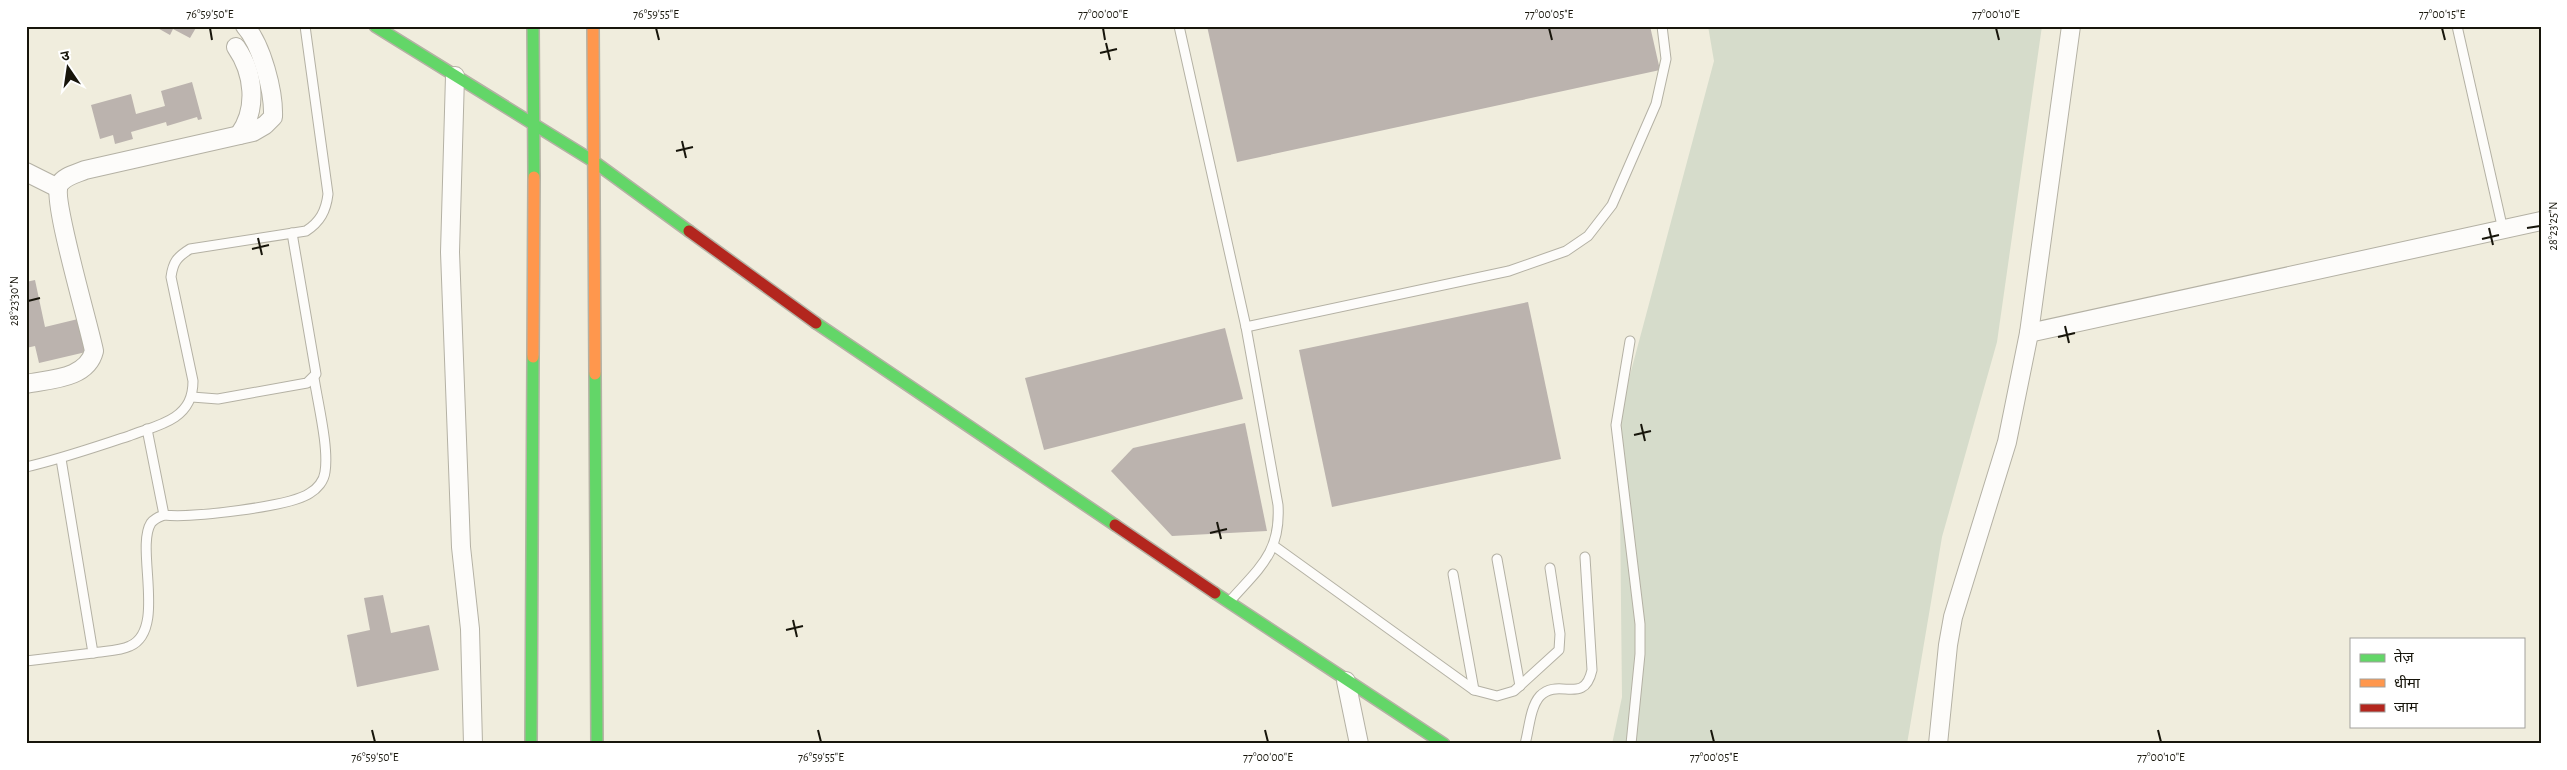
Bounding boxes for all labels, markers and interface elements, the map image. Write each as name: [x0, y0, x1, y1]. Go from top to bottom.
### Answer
text: 76°59'50"E: [186, 8, 234, 20]
text: 76°59'55"E: [633, 8, 679, 20]
text: 77°00'00"E: [1078, 8, 1128, 20]
text: 77°00'05"E: [1525, 8, 1574, 20]
text: 77°00'10"E: [1972, 8, 2020, 20]
text: 77°00'15"E: [2419, 8, 2465, 20]
north arrow: [42, 42, 92, 92]
text: उ: [60, 48, 72, 64]
text: 28°23'25"N: [2547, 201, 2559, 251]
text: 28°23'30"N: [8, 276, 20, 326]
legend: [2350, 638, 2524, 728]
text: तेज़: [2394, 648, 2415, 665]
text: धीमा: [2394, 675, 2421, 691]
text: जाम: [2394, 700, 2419, 715]
text: 76°59'50"E: [351, 751, 399, 763]
text: 76°59'55"E: [798, 751, 844, 763]
text: 77°00'00"E: [1243, 751, 1293, 763]
text: 77°00'05"E: [1690, 751, 1739, 763]
text: 77°00'10"E: [2137, 751, 2185, 763]

